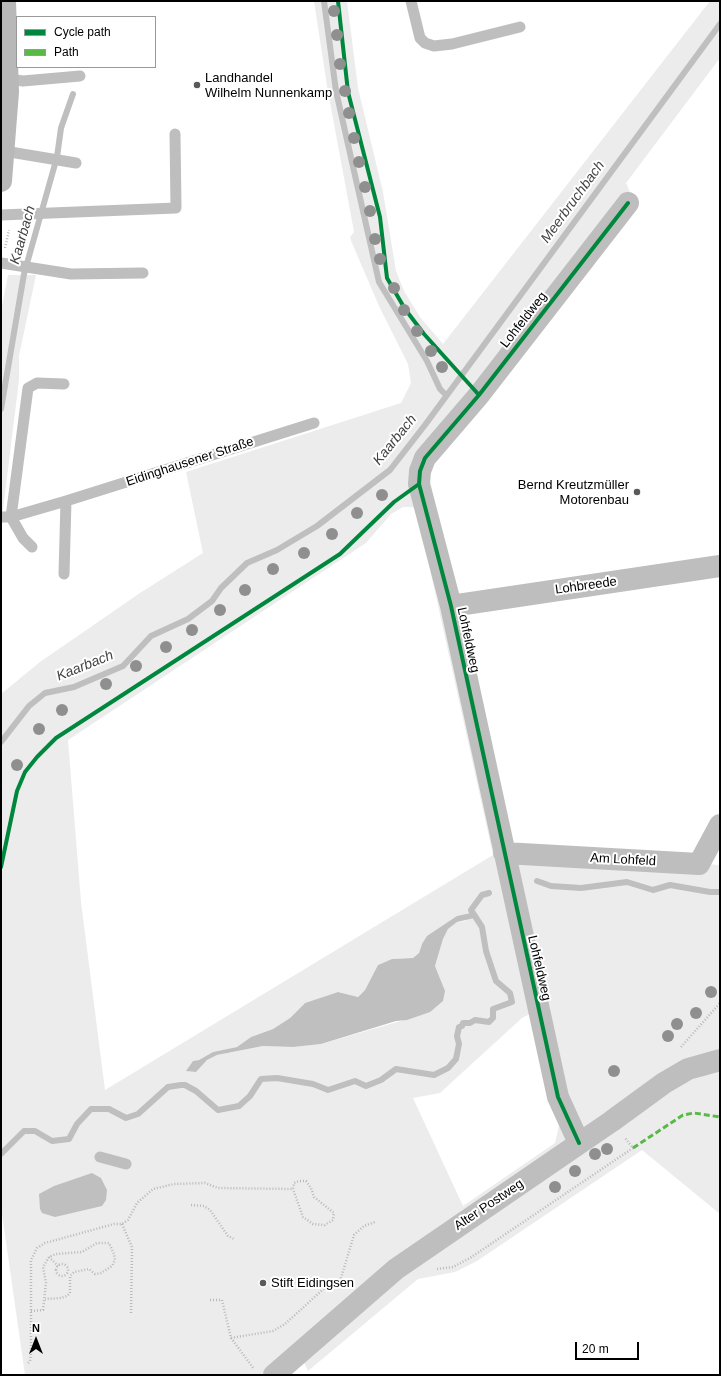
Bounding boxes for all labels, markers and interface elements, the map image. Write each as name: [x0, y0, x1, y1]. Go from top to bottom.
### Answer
legend: [16, 16, 156, 68]
text: Cycle path: [54, 25, 111, 39]
text: Path: [54, 45, 79, 59]
place label: Landhandel Wilhelm Nunnenkamp: [205, 70, 332, 101]
marker: Landhandel Wilhelm Nunnenkamp: [192, 80, 202, 90]
water label: Meerbruchbach: [538, 158, 608, 246]
water label: Kaarbach: [7, 204, 39, 266]
street label: Lohfeldweg: [497, 289, 551, 351]
water label: Kaarbach: [370, 411, 420, 469]
street label: Eidinghausener Straße: [124, 434, 256, 490]
place label: Bernd Kreutzmüller Motorenbau: [518, 477, 629, 508]
marker: Bernd Kreutzmüller Motorenbau: [632, 487, 642, 497]
street label: Lohbreede: [554, 574, 618, 598]
street label: Lohfeldweg: [453, 606, 483, 674]
water label: Kaarbach: [54, 647, 116, 685]
street label: Am Lohfeld: [590, 850, 656, 870]
street label: Lohfeldweg: [524, 934, 554, 1002]
street label: Alter Postweg: [451, 1176, 527, 1234]
place label: Stift Eidingsen: [271, 1275, 354, 1291]
marker: Stift Eidingsen: [258, 1278, 268, 1288]
north arrow: [16, 1320, 56, 1360]
text: N: [32, 1322, 40, 1334]
scale bar: [577, 1334, 641, 1360]
text: 20 m: [582, 1342, 609, 1356]

